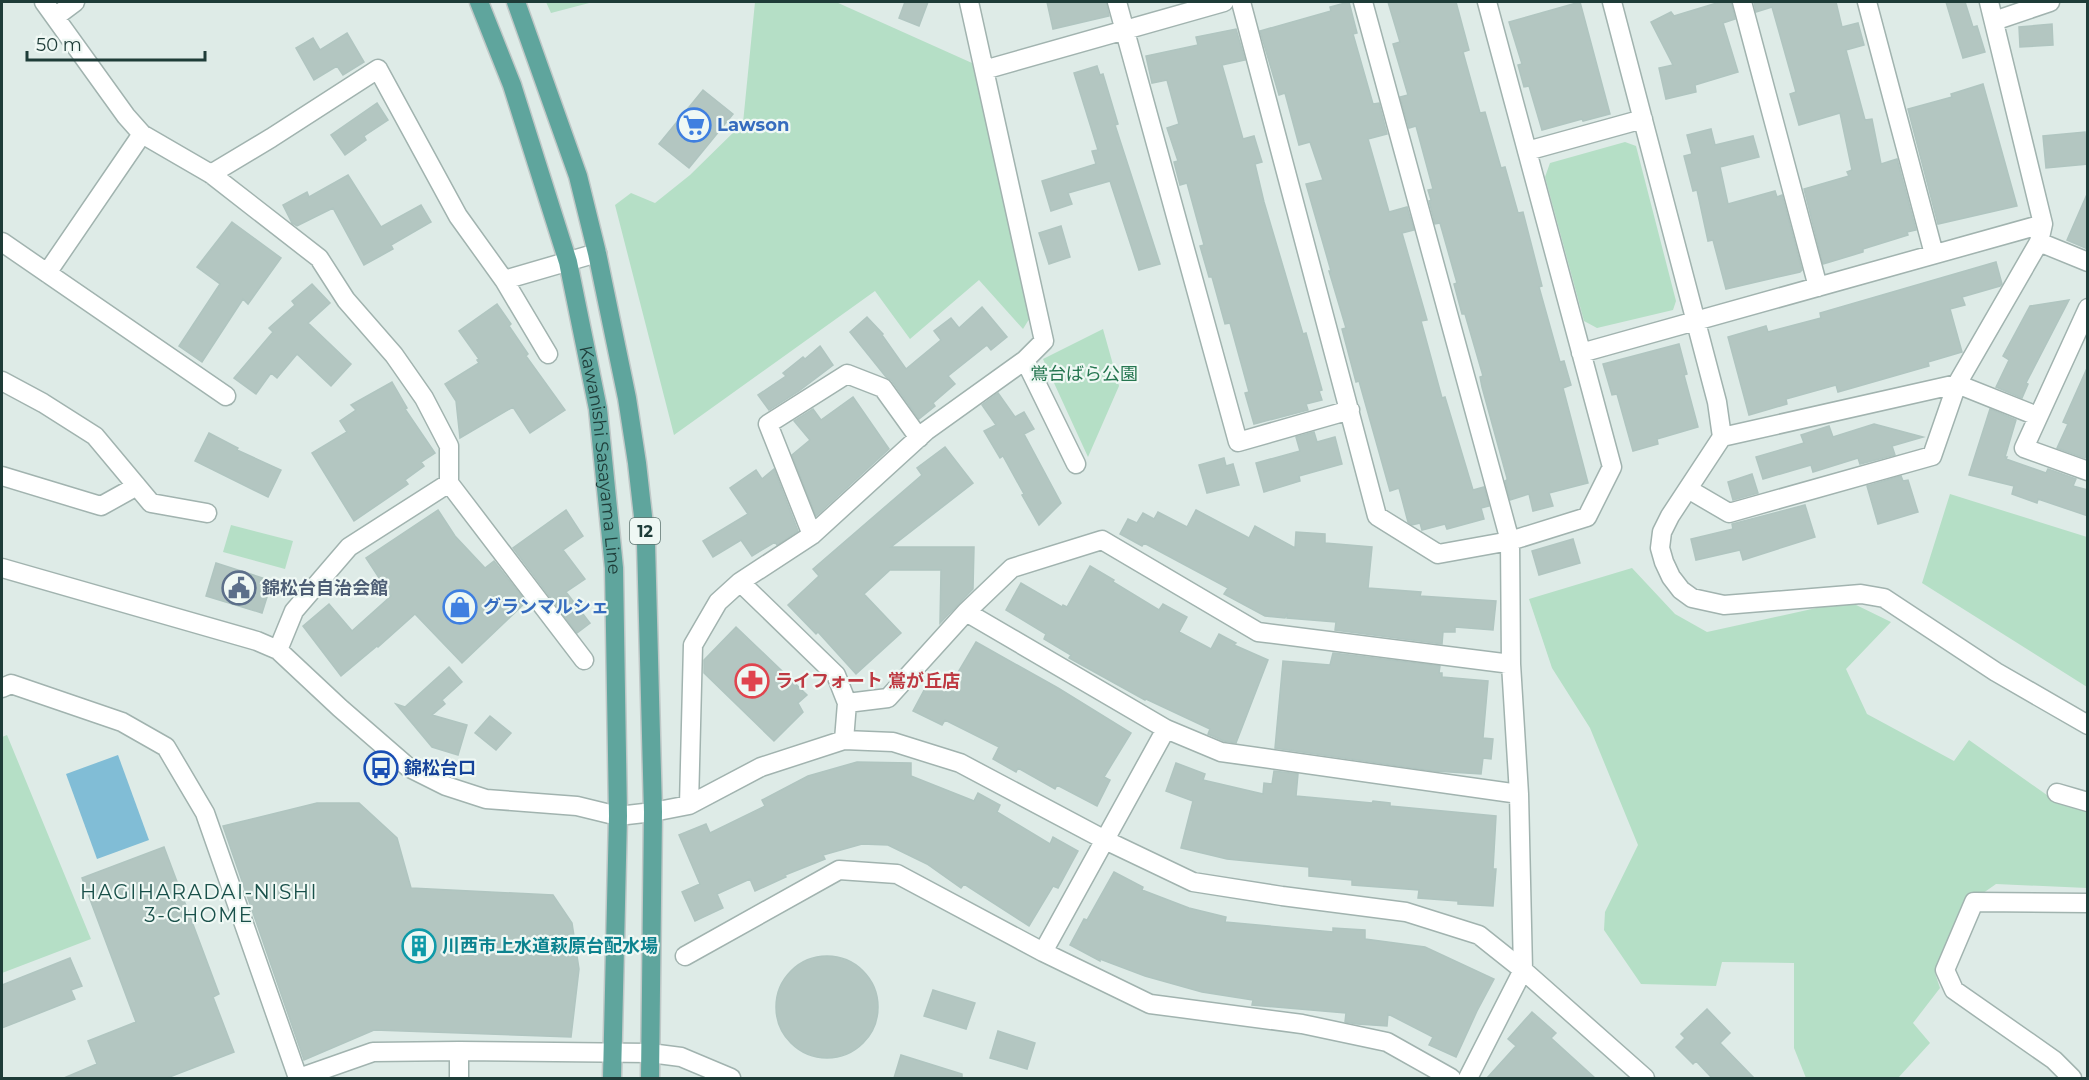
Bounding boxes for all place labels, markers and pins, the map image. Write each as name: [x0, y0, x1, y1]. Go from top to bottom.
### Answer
supermarket icon: Lawson: [676, 107, 712, 143]
place label: Lawson: [717, 114, 789, 136]
public building icon: 錦松台自治会館: [221, 570, 257, 606]
place label: 錦松台自治会館: [262, 577, 388, 599]
shop icon: グランマルシェ: [442, 589, 478, 625]
place label: グランマルシェ: [483, 596, 609, 618]
pharmacy icon: ライフォート 鴬が丘店: [734, 663, 770, 699]
place label: ライフォート 鴬が丘店: [775, 670, 960, 692]
bus stop icon: 錦松台口: [363, 750, 399, 786]
place label: 錦松台口: [404, 757, 476, 779]
building icon: 川西市上水道萩原台配水場: [401, 928, 437, 964]
place label: 川西市上水道萩原台配水場: [442, 935, 658, 957]

